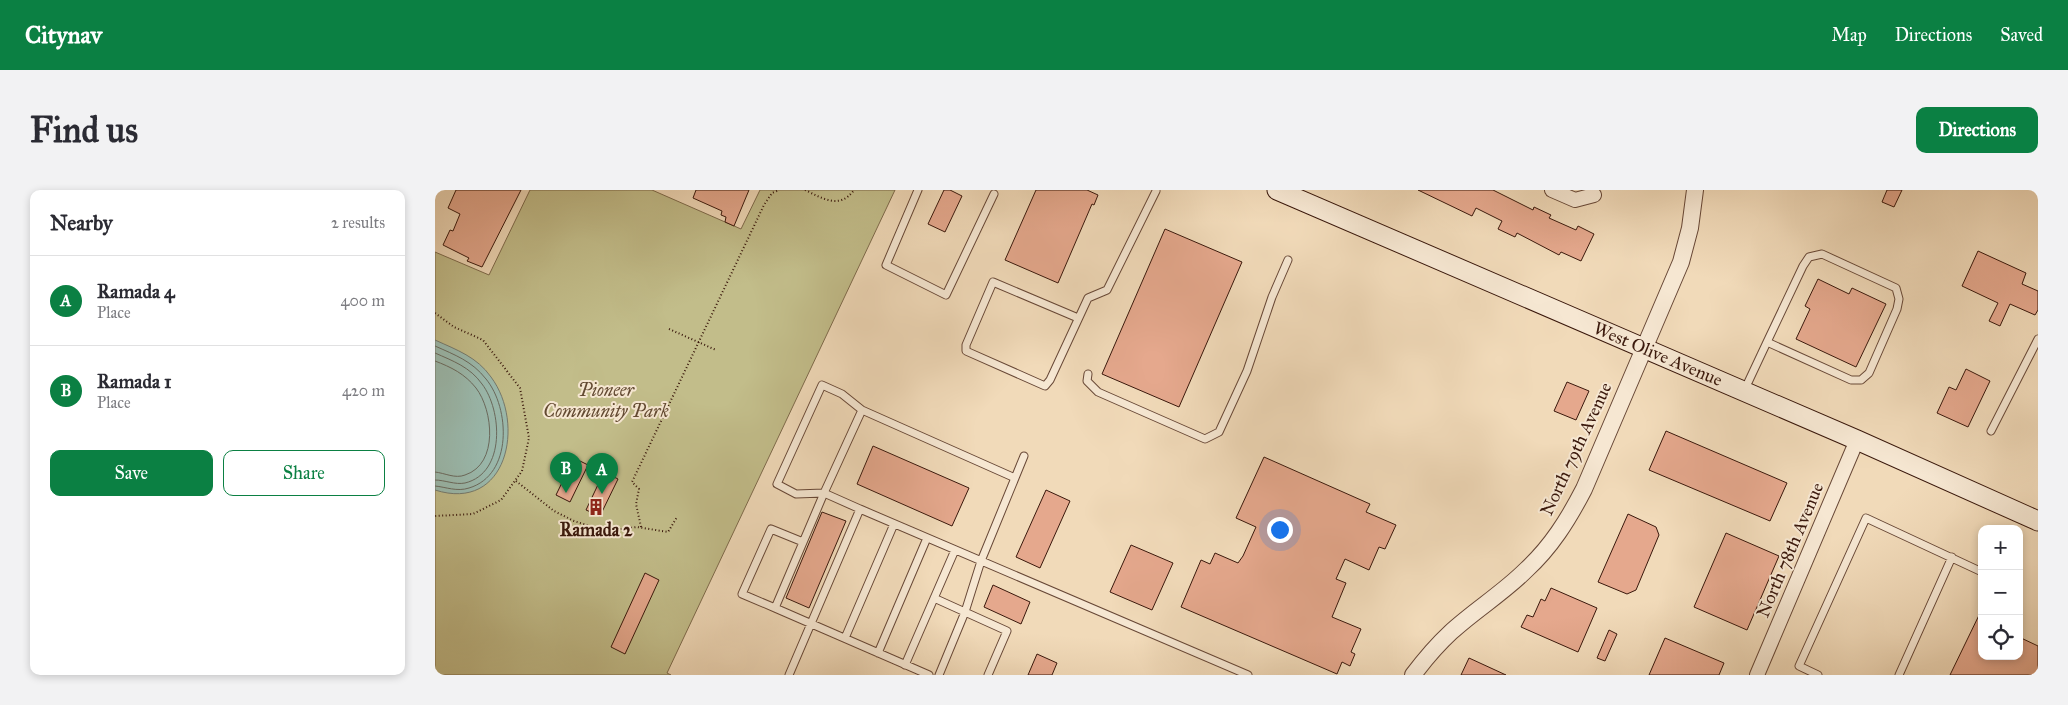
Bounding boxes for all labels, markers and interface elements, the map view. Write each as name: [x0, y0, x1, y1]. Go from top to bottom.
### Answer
text: Citynav: [25, 20, 102, 50]
text: Map: [1831, 24, 1867, 46]
text: Directions: [1895, 24, 1972, 46]
text: Saved: [2000, 24, 2043, 46]
button: Directions: [1916, 107, 2038, 153]
text: Find us: [30, 109, 138, 152]
text: Nearby: [50, 210, 113, 236]
text: 2 results: [331, 213, 385, 232]
text: Ramada 4: [97, 280, 175, 303]
text: A: [61, 291, 71, 310]
text: 400 m: [341, 291, 385, 310]
text: Place: [97, 303, 131, 322]
street label: West Olive Avenue: [1590, 317, 1726, 391]
text: Ramada 1: [97, 370, 172, 393]
park label: Pioneer Community Park: [543, 379, 669, 422]
street label: North 79th Avenue: [1535, 379, 1617, 519]
text: B: [61, 381, 71, 400]
text: 420 m: [342, 381, 385, 400]
text: Place: [97, 393, 131, 412]
button: Save: [50, 450, 213, 496]
button: Share: [223, 450, 385, 496]
pin: B: [550, 452, 582, 493]
pin: A: [586, 453, 618, 494]
street label: North 78th Avenue: [1752, 479, 1828, 621]
building icon: Ramada 2: [586, 497, 606, 517]
your location: [1267, 517, 1293, 543]
place label: Ramada 2: [560, 519, 633, 541]
map controls: [1978, 525, 2023, 660]
button: +: [1978, 525, 2023, 570]
button: −: [1978, 570, 2023, 615]
button: locate: [1978, 615, 2023, 660]

